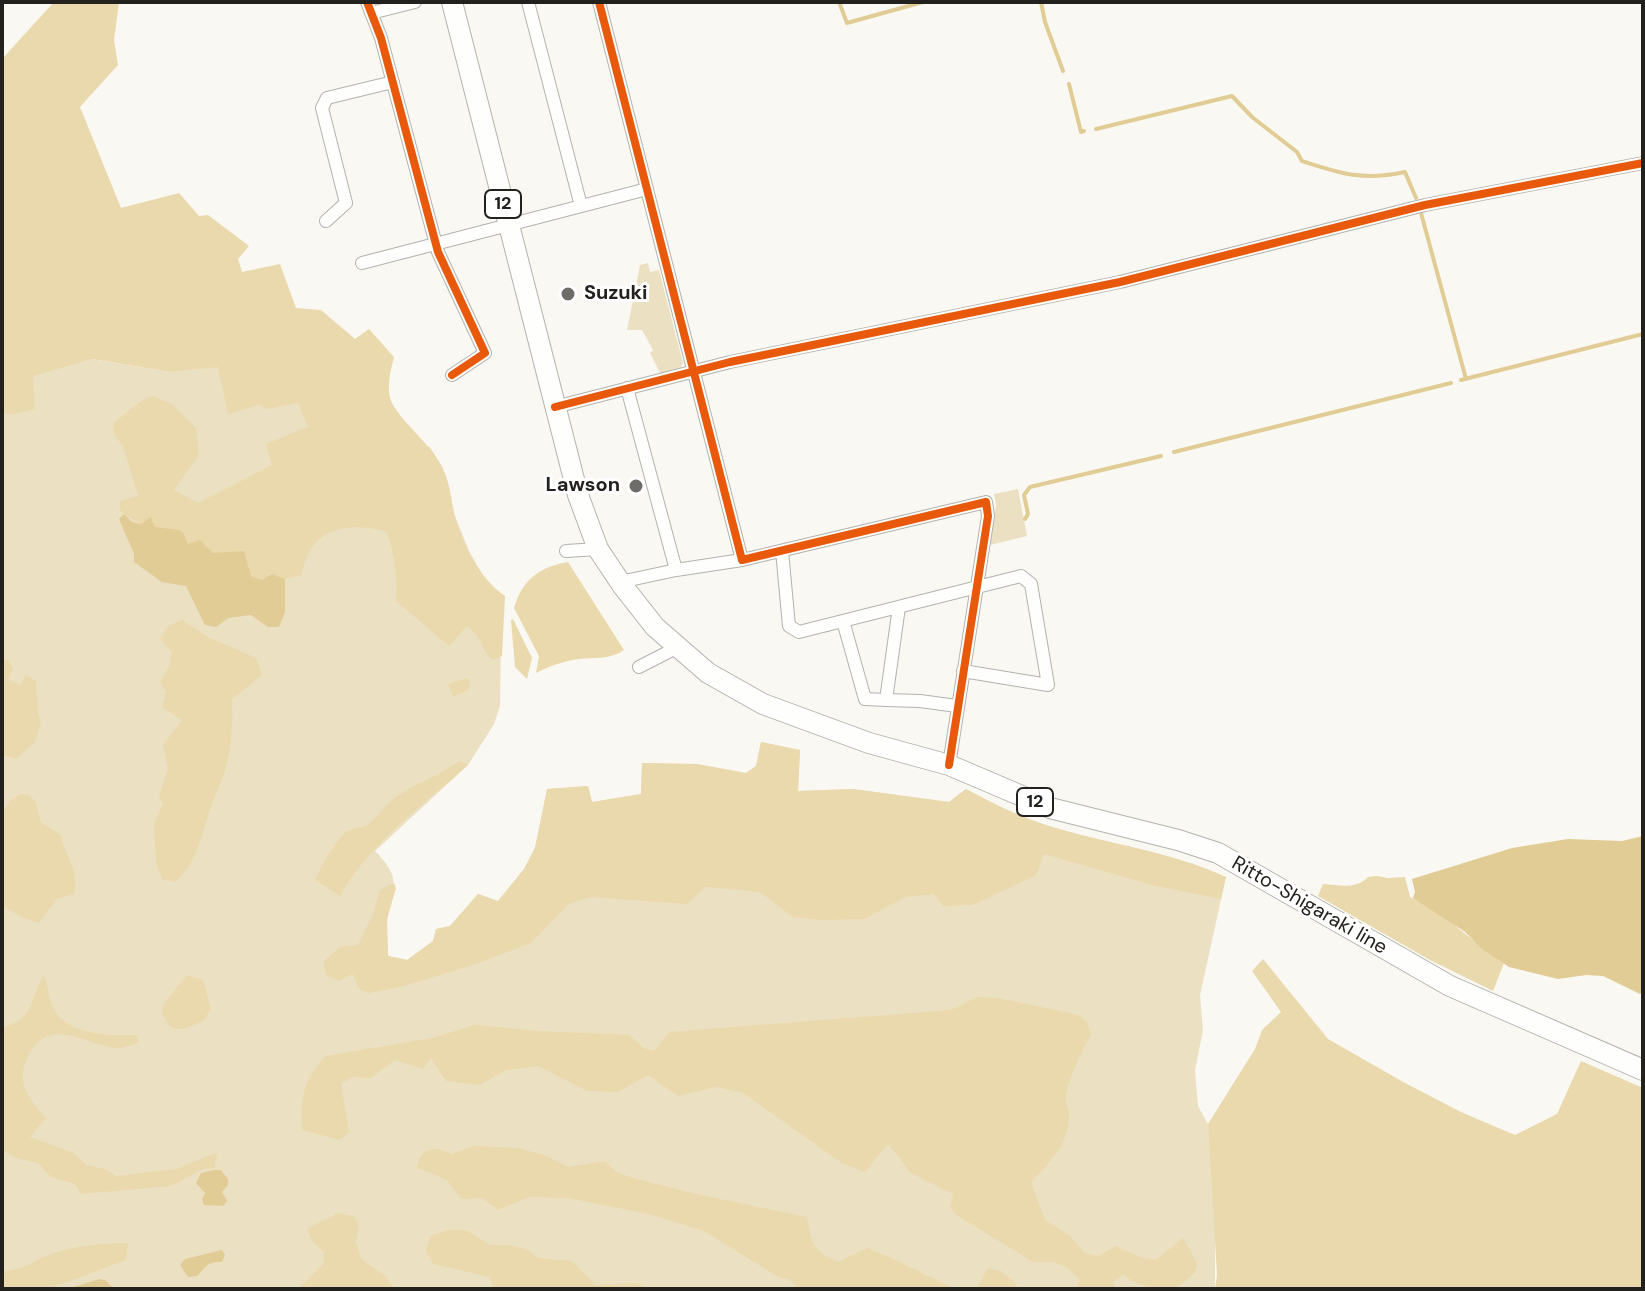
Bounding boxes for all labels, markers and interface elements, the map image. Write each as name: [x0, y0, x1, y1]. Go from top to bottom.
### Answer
road number: 12: [485, 190, 521, 218]
place label: Suzuki: [584, 282, 648, 306]
marker: Suzuki: [559, 285, 577, 303]
place label: Lawson: [546, 474, 620, 498]
marker: Lawson: [627, 477, 645, 495]
road number: 12: [1017, 788, 1053, 816]
street label: Ritto-Shigaraki line: [1227, 852, 1391, 960]

